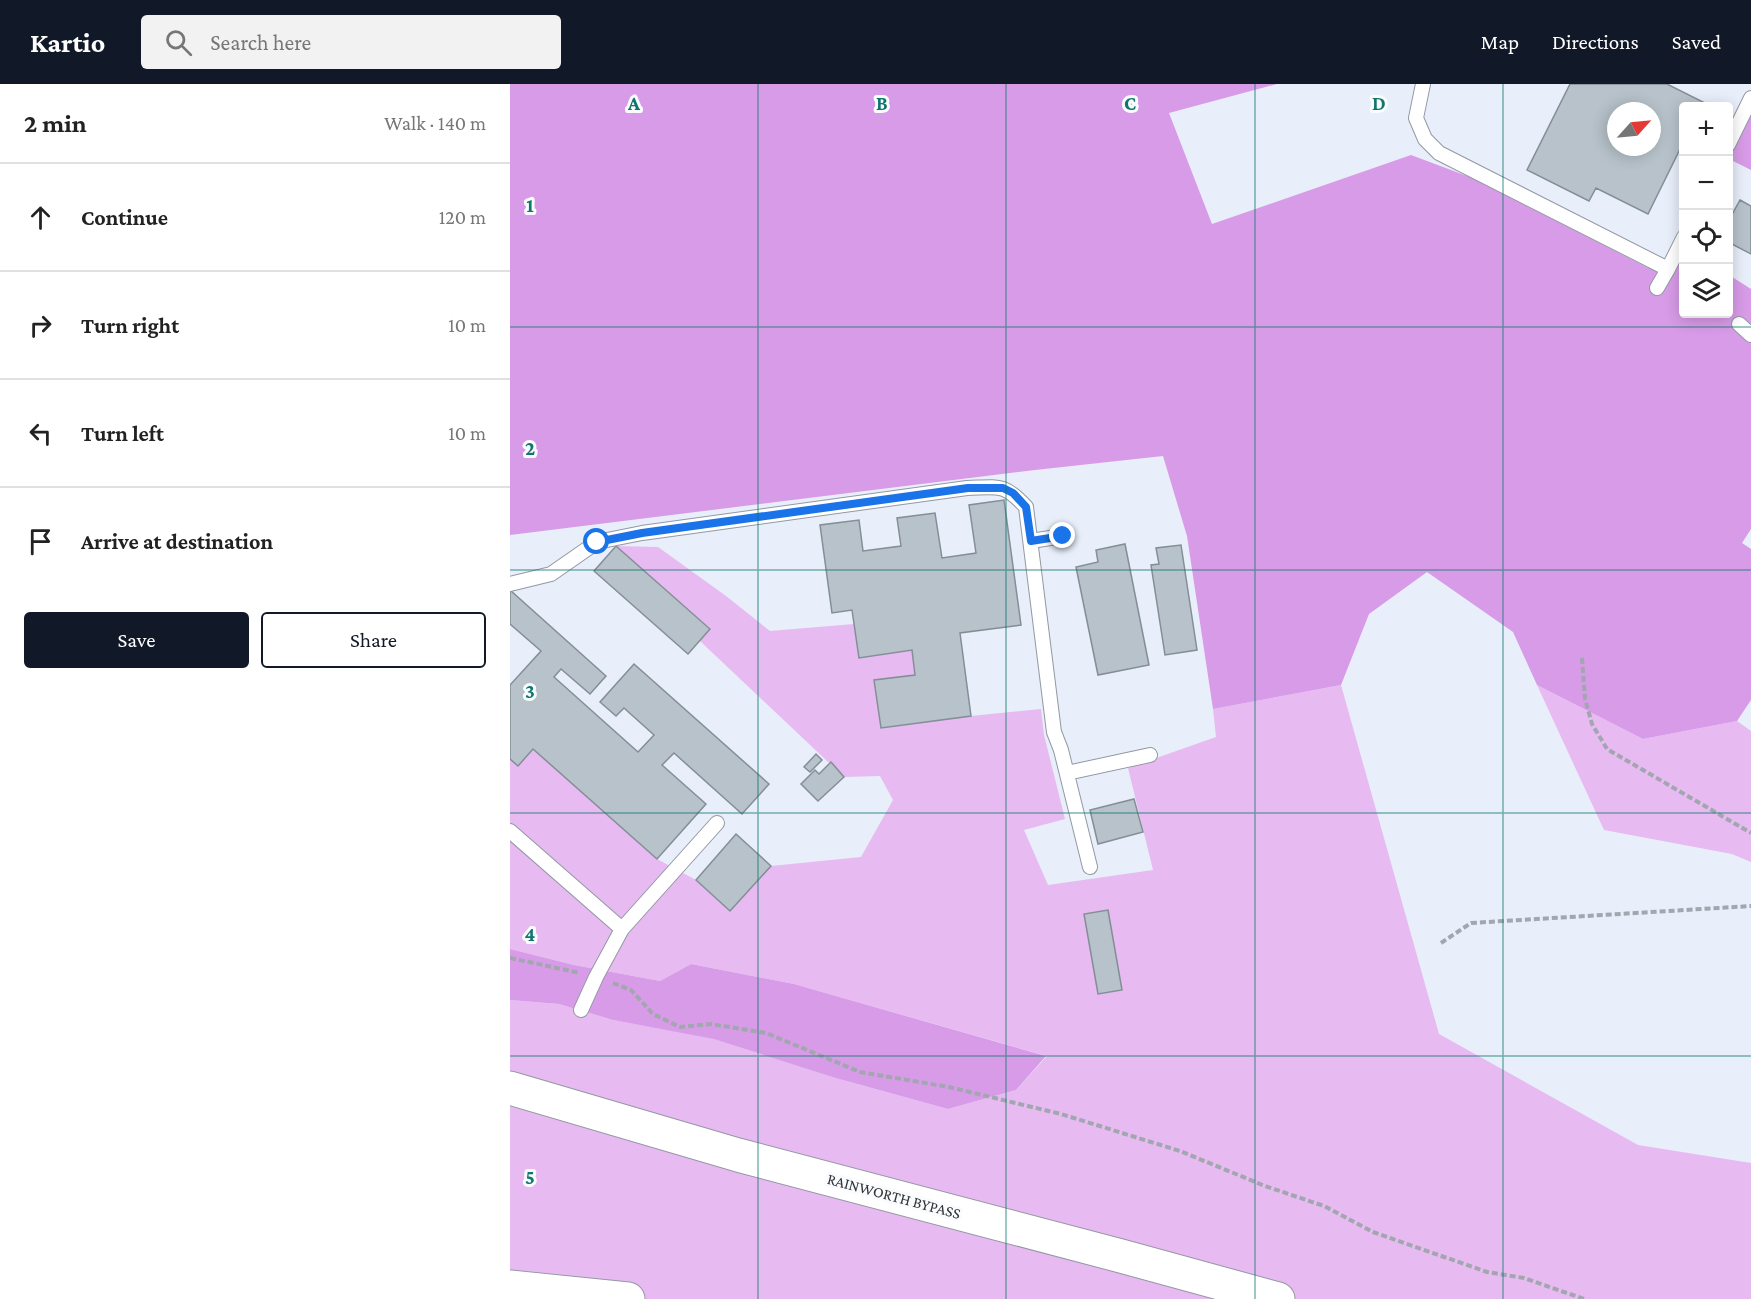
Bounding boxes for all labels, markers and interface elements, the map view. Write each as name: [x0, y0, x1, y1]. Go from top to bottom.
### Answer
search box: [141, 15, 561, 69]
icon: search: [162, 26, 195, 59]
text: Kartio: [30, 27, 105, 58]
text: Search here: [210, 30, 311, 55]
text: Map: [1481, 30, 1519, 54]
text: Directions: [1552, 30, 1639, 54]
text: Saved: [1672, 30, 1721, 54]
text: A: [627, 92, 641, 114]
text: B: [876, 92, 888, 114]
text: C: [1124, 92, 1136, 114]
text: D: [1372, 92, 1386, 114]
north arrow: [1607, 102, 1661, 156]
map controls: [1679, 102, 1733, 318]
button: +: [1679, 102, 1733, 156]
text: 2 min: [24, 109, 87, 138]
text: Walk · 140 m: [384, 112, 486, 134]
button: −: [1679, 156, 1733, 210]
text: 1: [526, 194, 534, 216]
icon: ahead: [24, 201, 57, 234]
text: Continue: [81, 205, 168, 230]
text: 120 m: [439, 206, 486, 228]
button: locate: [1679, 210, 1733, 264]
button: layers: [1679, 264, 1733, 318]
icon: right: [24, 309, 57, 342]
text: Turn right: [81, 313, 179, 338]
text: 10 m: [448, 314, 486, 336]
icon: left: [24, 417, 57, 450]
text: Turn left: [81, 421, 164, 446]
text: 10 m: [448, 422, 486, 444]
text: 2: [525, 437, 535, 459]
route end: [1049, 522, 1075, 548]
icon: arrive: [24, 525, 57, 558]
route start: [583, 528, 609, 554]
text: Arrive at destination: [81, 529, 273, 554]
button: Save: [24, 612, 249, 668]
button: Share: [261, 612, 486, 668]
text: 3: [525, 680, 535, 702]
text: 4: [525, 923, 536, 945]
text: 5: [525, 1166, 535, 1188]
street label: RAINWORTH BYPASS: [825, 1170, 963, 1222]

